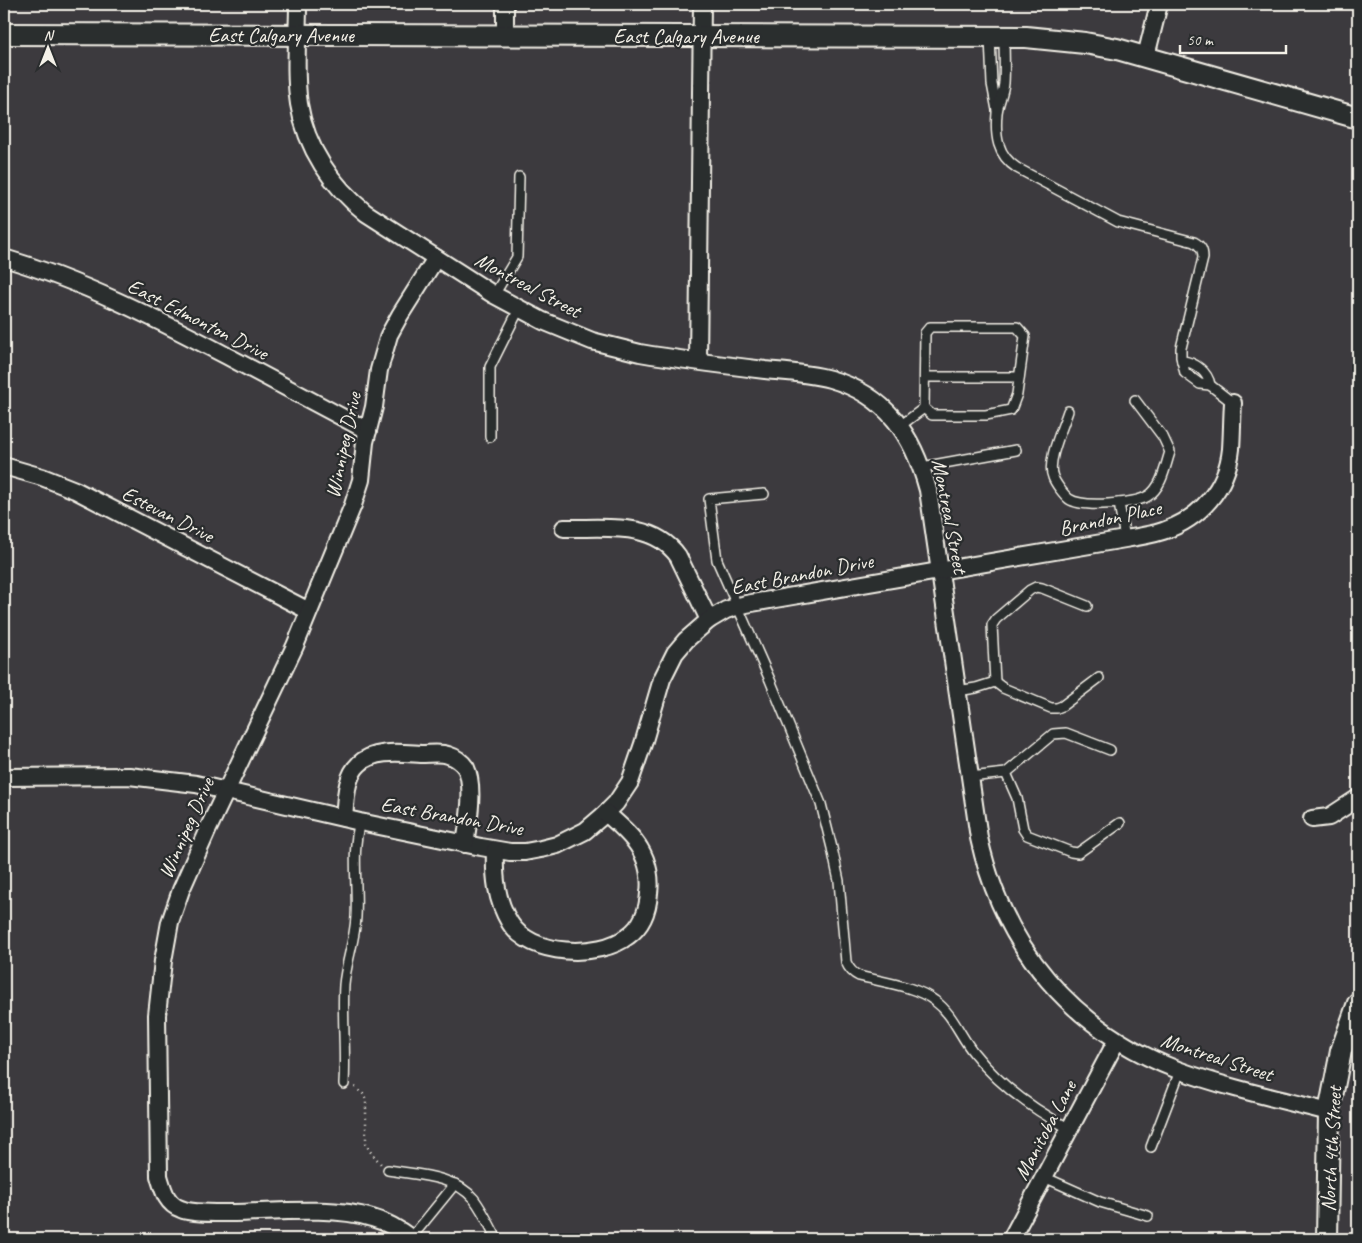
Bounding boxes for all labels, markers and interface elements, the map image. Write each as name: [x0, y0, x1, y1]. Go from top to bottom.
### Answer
north arrow: [22, 22, 72, 72]
street label: East Calgary Avenue: [208, 22, 355, 48]
scale bar: [1180, 22, 1286, 54]
street label: East Calgary Avenue: [613, 23, 760, 49]
text: N: [44, 27, 55, 44]
text: 50 m: [1187, 31, 1214, 50]
street label: Montreal Street: [471, 246, 587, 325]
street label: East Edmonton Drive: [123, 272, 275, 367]
street label: Winnipeg Drive: [319, 389, 367, 500]
street label: Montreal Street: [926, 457, 974, 577]
street label: Estevan Drive: [118, 480, 220, 549]
street label: Brandon Place: [1057, 494, 1166, 542]
street label: East Brandon Drive: [729, 547, 876, 600]
street label: Winnipeg Drive: [152, 773, 220, 882]
street label: East Brandon Drive: [379, 791, 526, 841]
street label: Montreal Street: [1158, 1027, 1278, 1088]
street label: Manitoba Lane: [1008, 1075, 1083, 1184]
street label: North 4th Street: [1315, 1084, 1347, 1212]

